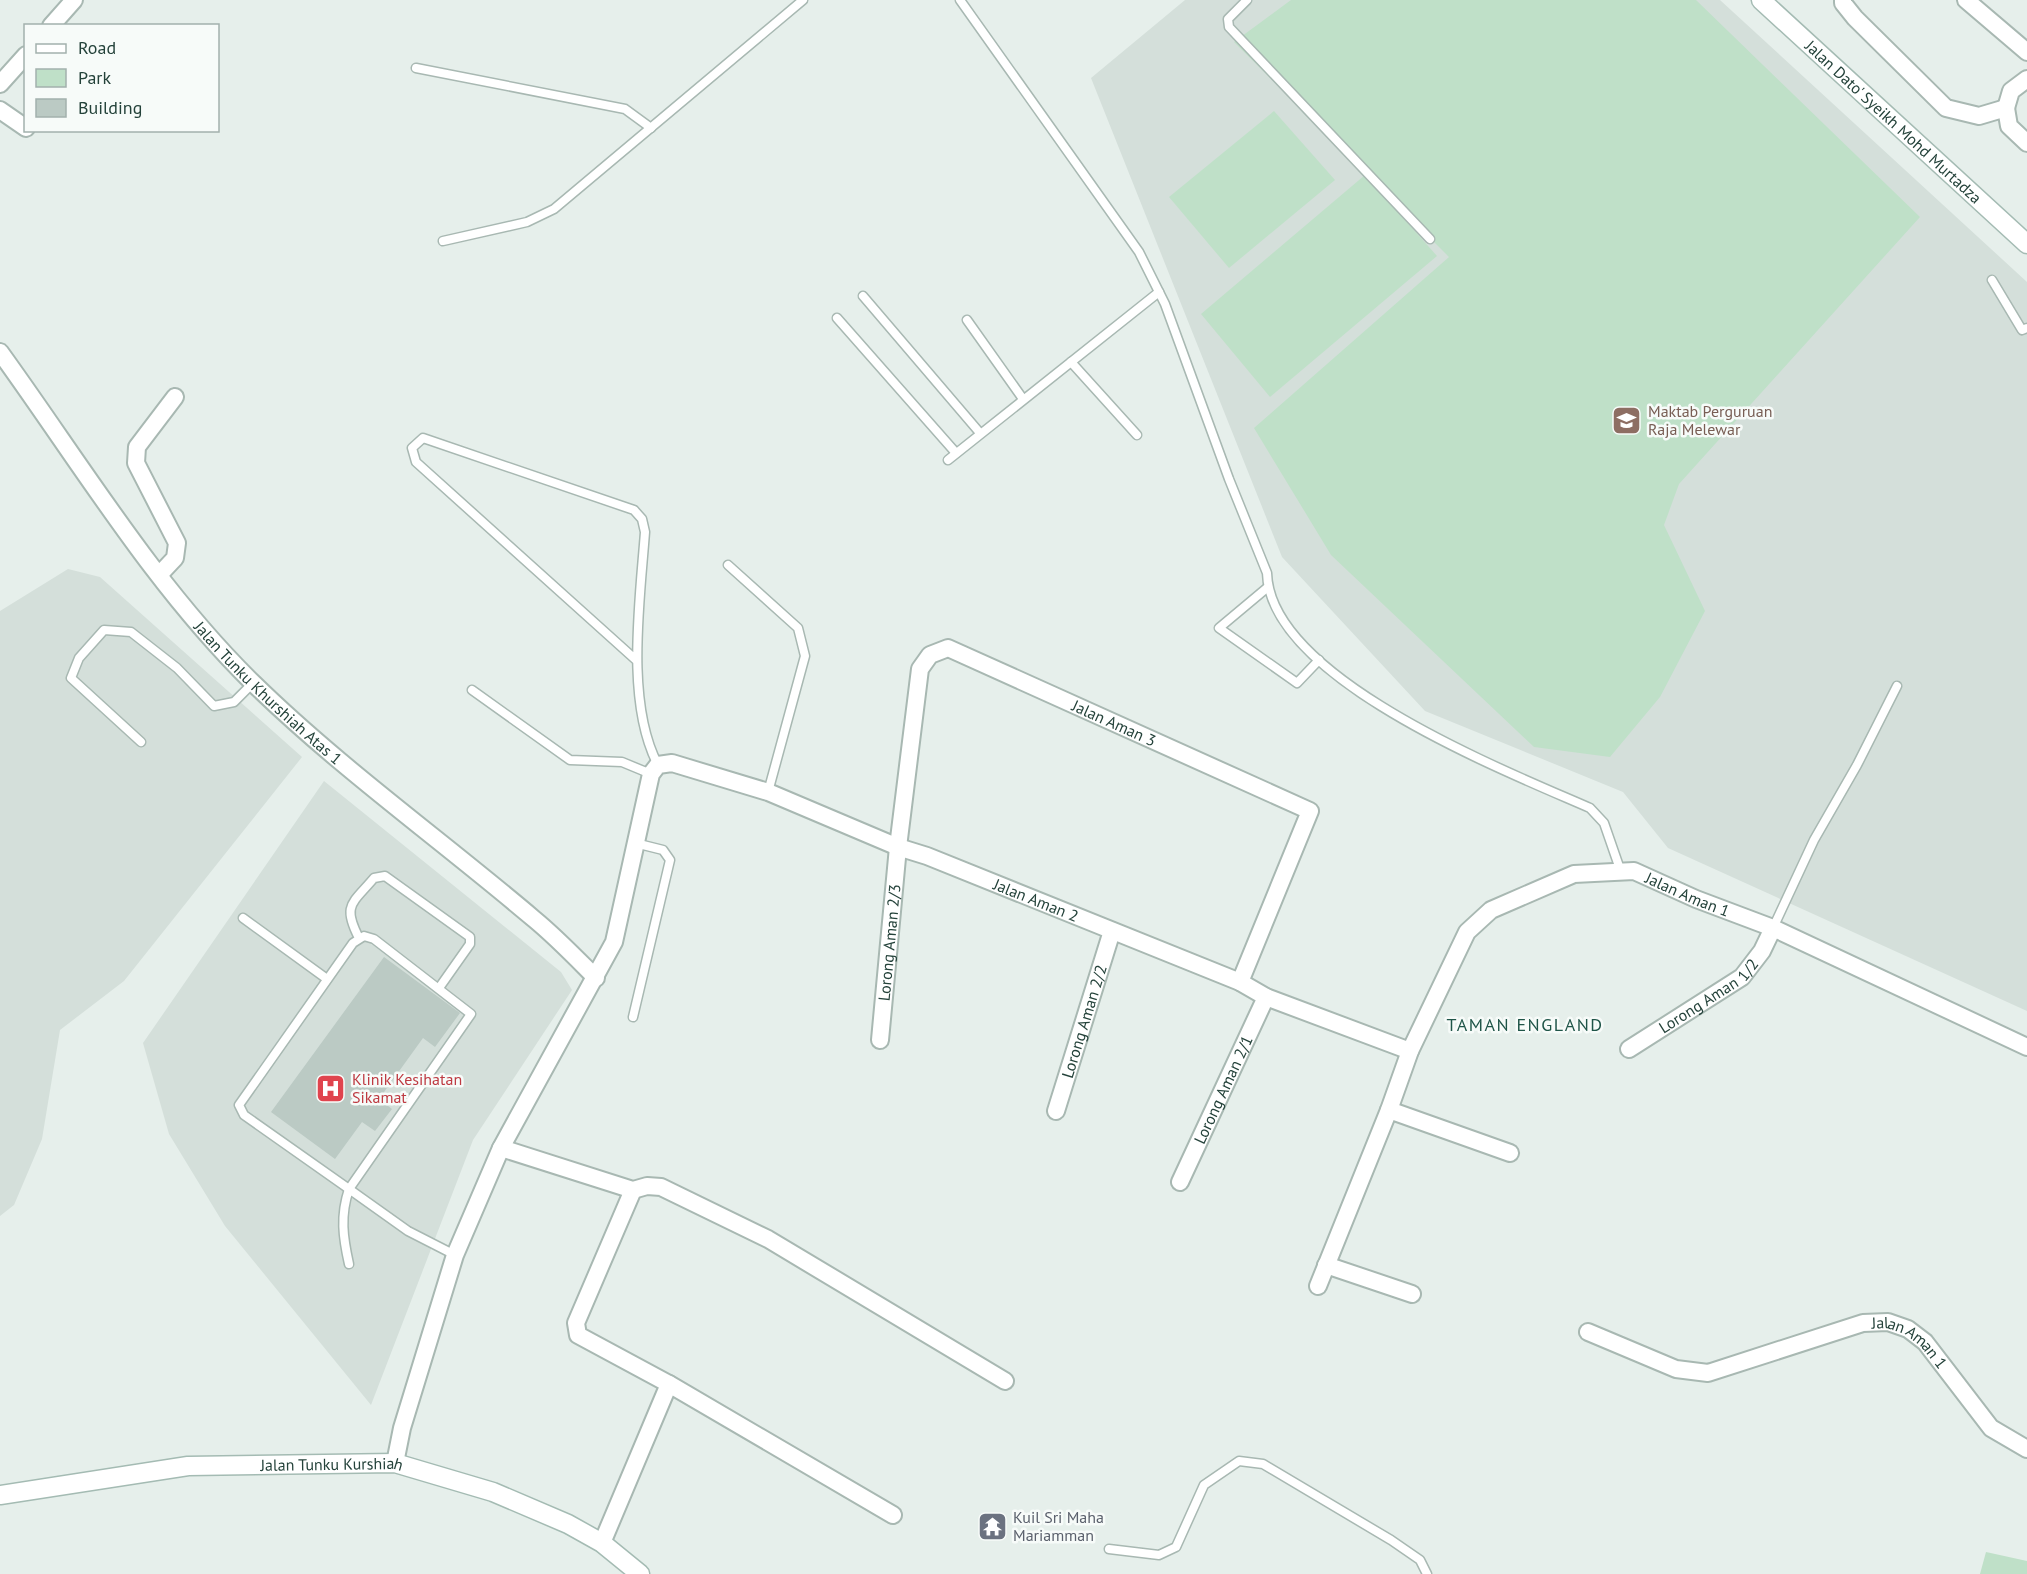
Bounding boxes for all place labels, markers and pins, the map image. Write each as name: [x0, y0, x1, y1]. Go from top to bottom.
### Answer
place label: Maktab Perguruan Raja Melewar: [1648, 401, 1772, 439]
school or university icon: Maktab Perguruan Raja Melewar: [1611, 404, 1643, 436]
place label: Klinik Kesihatan Sikamat: [352, 1069, 462, 1107]
hospital icon: Klinik Kesihatan Sikamat: [315, 1072, 347, 1104]
place label: Kuil Sri Maha Mariamman: [1013, 1507, 1104, 1545]
temple icon: Kuil Sri Maha Mariamman: [976, 1510, 1008, 1542]

